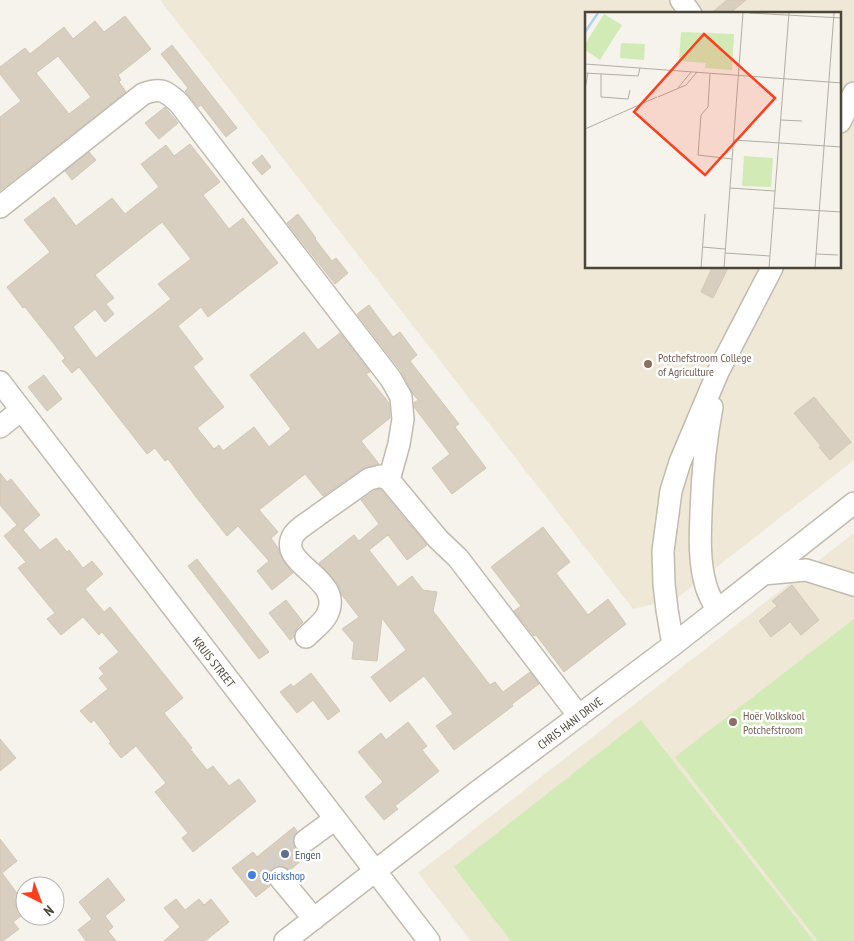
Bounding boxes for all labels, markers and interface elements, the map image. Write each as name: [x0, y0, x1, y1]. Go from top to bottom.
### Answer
inset map: [585, 12, 842, 269]
place label: Potchefstroom College of Agriculture: [658, 350, 751, 379]
marker: Potchefstroom College of Agriculture: [642, 358, 654, 370]
street label: KRUIS STREET: [190, 634, 239, 691]
street label: CHRIS HANI DRIVE: [534, 694, 606, 752]
place label: Hoër Volkskool Potchefstroom: [743, 708, 805, 737]
marker: Hoër Volkskool Potchefstroom: [727, 716, 739, 728]
place label: Engen: [295, 847, 321, 862]
marker: Engen: [279, 848, 291, 860]
place label: Quickshop: [262, 868, 305, 883]
marker: Quickshop: [246, 869, 258, 881]
north arrow: [15, 876, 65, 926]
text: N: [40, 901, 58, 920]

